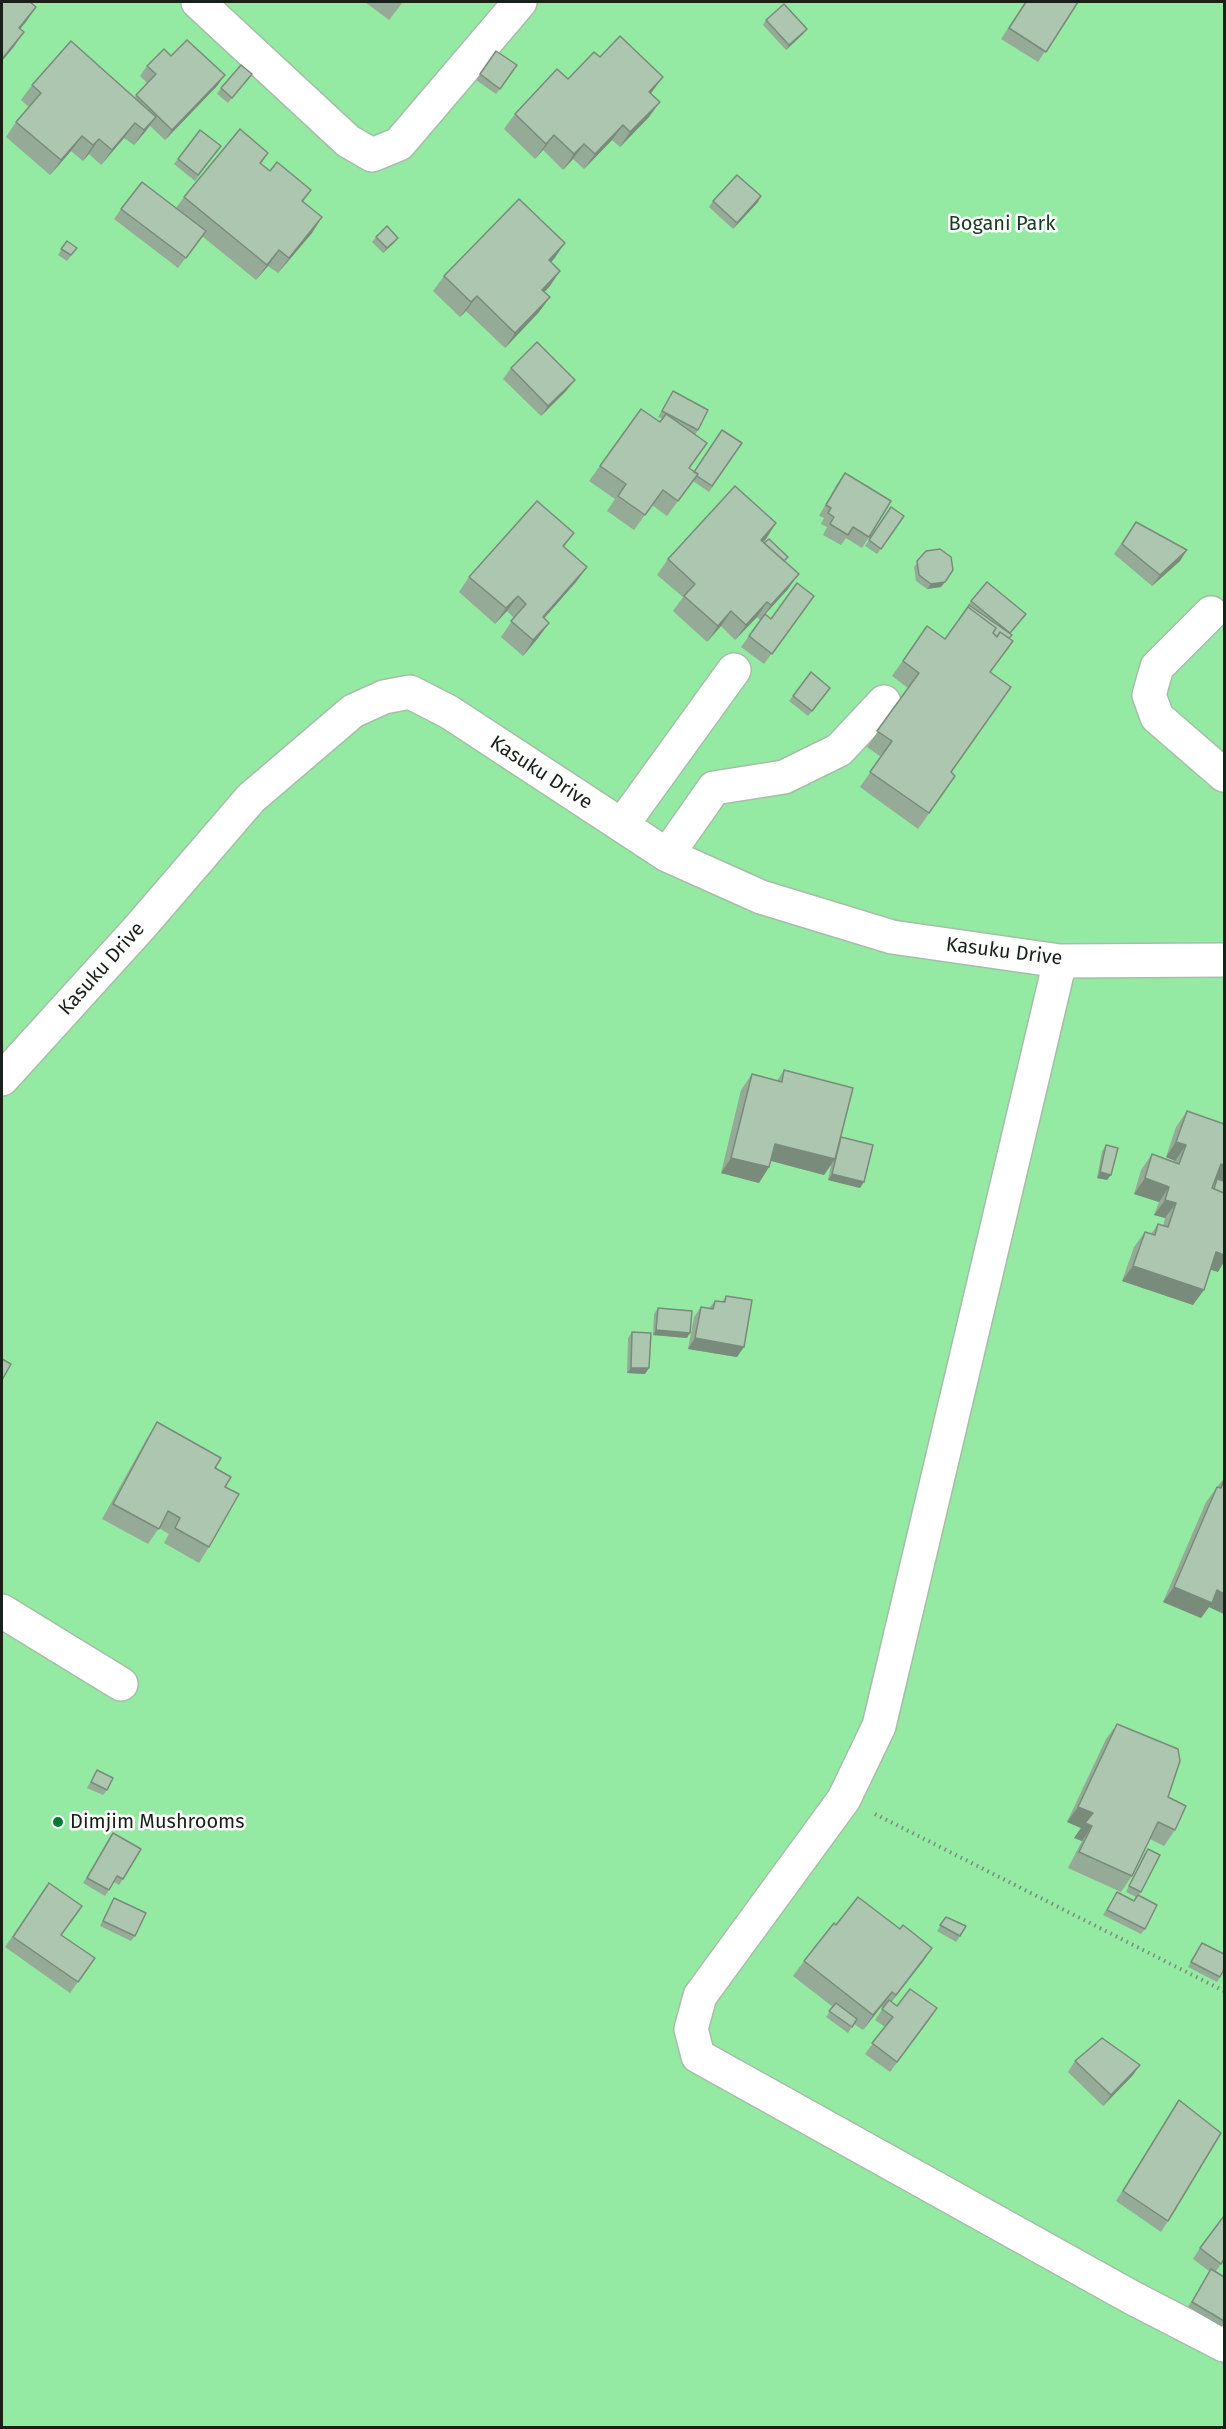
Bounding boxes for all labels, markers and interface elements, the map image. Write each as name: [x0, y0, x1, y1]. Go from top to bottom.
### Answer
park label: Bogani Park: [949, 212, 1055, 236]
street label: Kasuku Drive: [485, 731, 597, 815]
street label: Kasuku Drive: [54, 917, 150, 1021]
street label: Kasuku Drive: [944, 933, 1064, 971]
place label: Dimjim Mushrooms: [70, 1810, 245, 1834]
marker: Dimjim Mushrooms: [51, 1815, 65, 1829]

